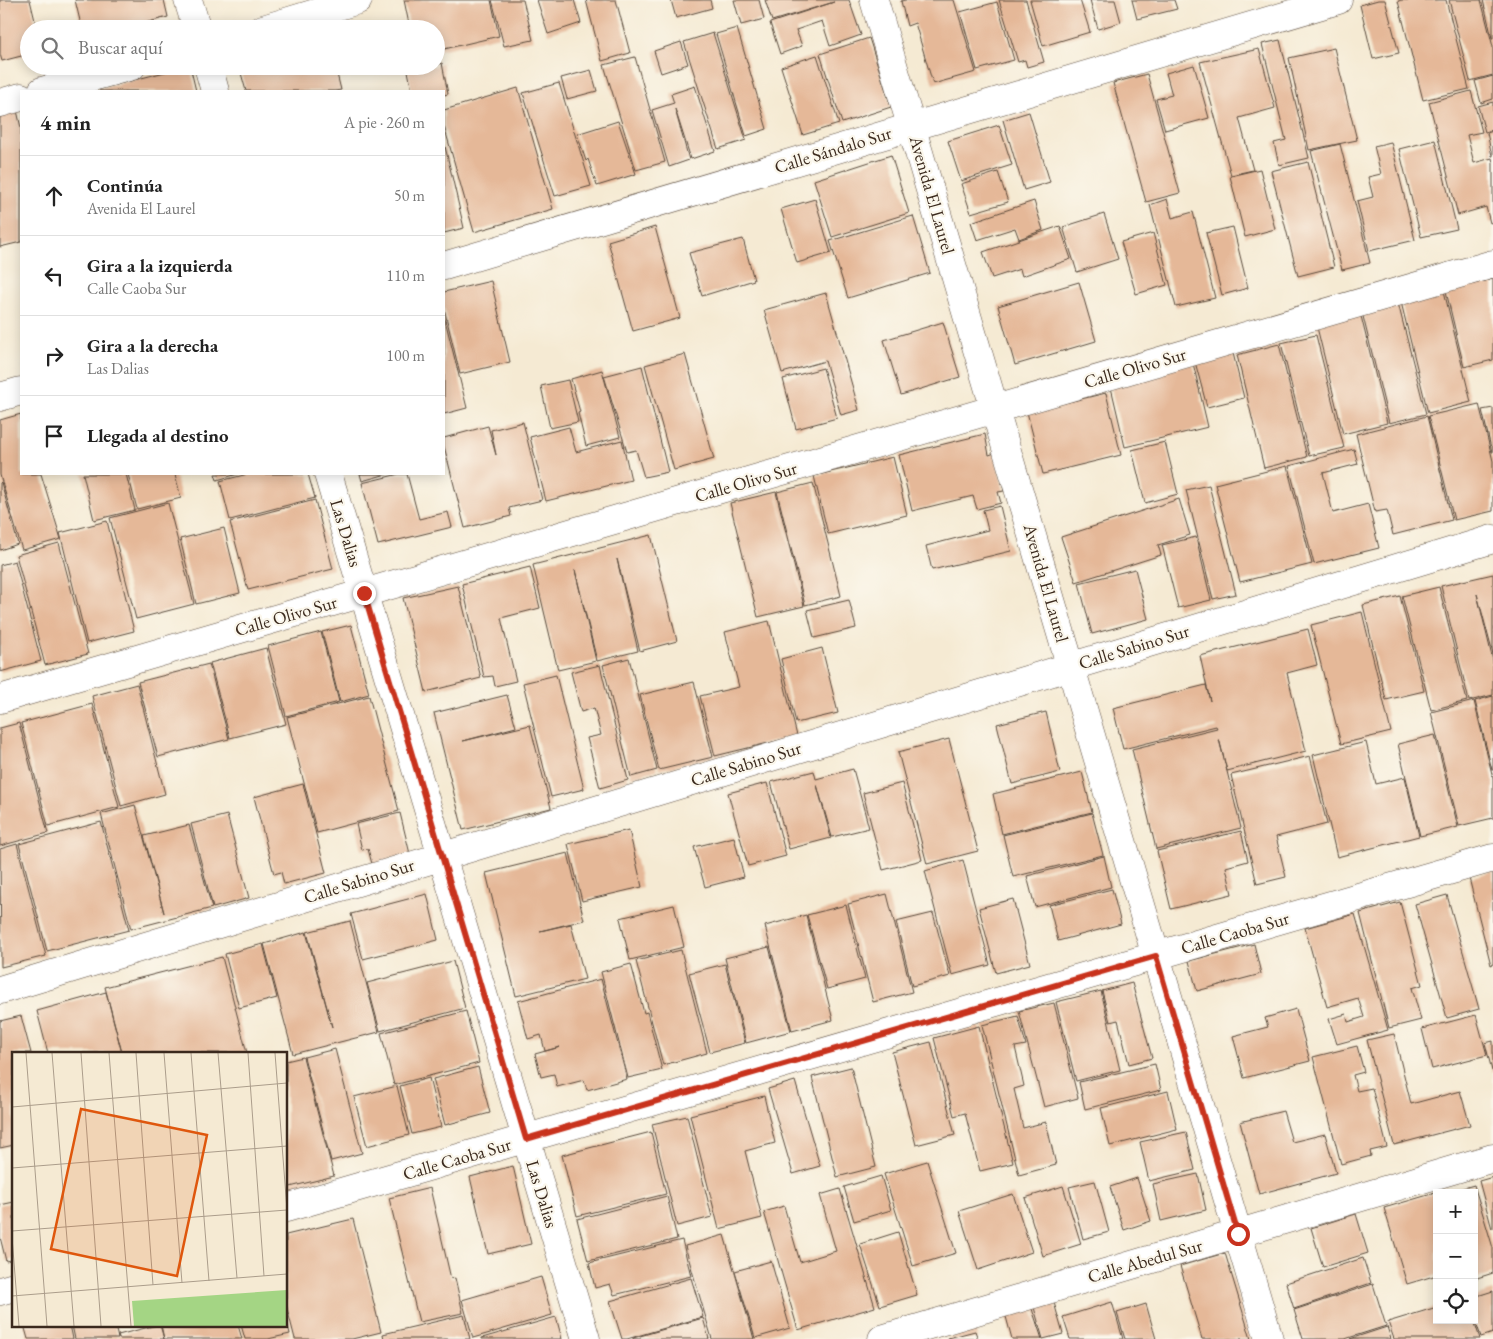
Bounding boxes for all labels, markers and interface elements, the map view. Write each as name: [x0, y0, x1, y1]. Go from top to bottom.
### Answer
search box: [20, 20, 445, 75]
icon: search: [38, 34, 66, 62]
text: Buscar aquí: [78, 35, 163, 60]
text: 4 min: [40, 109, 91, 136]
text: A pie · 260 m: [344, 112, 425, 133]
street label: Calle Sándalo Sur: [772, 121, 894, 178]
street label: Avenida El Laurel: [904, 132, 960, 257]
text: Continúa: [87, 173, 163, 198]
icon: ahead: [40, 182, 68, 210]
text: 50 m: [394, 185, 425, 206]
text: Avenida El Laurel: [87, 198, 196, 219]
text: Gira a la izquierda: [87, 253, 233, 278]
icon: left: [40, 262, 68, 290]
text: 110 m: [386, 265, 425, 286]
text: Calle Caoba Sur: [87, 278, 186, 299]
text: Gira a la derecha: [87, 333, 218, 358]
icon: right: [40, 342, 68, 370]
street label: Calle Olivo Sur: [1081, 342, 1189, 393]
text: 100 m: [386, 345, 425, 366]
text: Las Dalias: [87, 358, 149, 379]
icon: arrive: [40, 422, 68, 450]
text: Llegada al destino: [87, 423, 229, 448]
street label: Calle Olivo Sur: [692, 456, 800, 507]
street label: Las Dalias: [325, 496, 368, 570]
street label: Avenida El Laurel: [1018, 520, 1074, 645]
route end: [353, 582, 376, 605]
street label: Calle Olivo Sur: [232, 590, 340, 641]
street label: Calle Sabino Sur: [1076, 619, 1192, 674]
street label: Calle Sabino Sur: [688, 736, 804, 791]
street label: Calle Sabino Sur: [301, 853, 417, 908]
street label: Calle Caoba Sur: [1178, 906, 1292, 959]
inset map: [12, 1052, 288, 1326]
street label: Calle Caoba Sur: [400, 1132, 514, 1185]
street label: Las Dalias: [521, 1157, 564, 1231]
map controls: [1433, 1189, 1478, 1324]
button: +: [1433, 1189, 1478, 1234]
route start: [1227, 1223, 1250, 1246]
street label: Calle Abedul Sur: [1085, 1233, 1205, 1288]
button: −: [1433, 1234, 1478, 1279]
button: locate: [1433, 1279, 1478, 1324]

